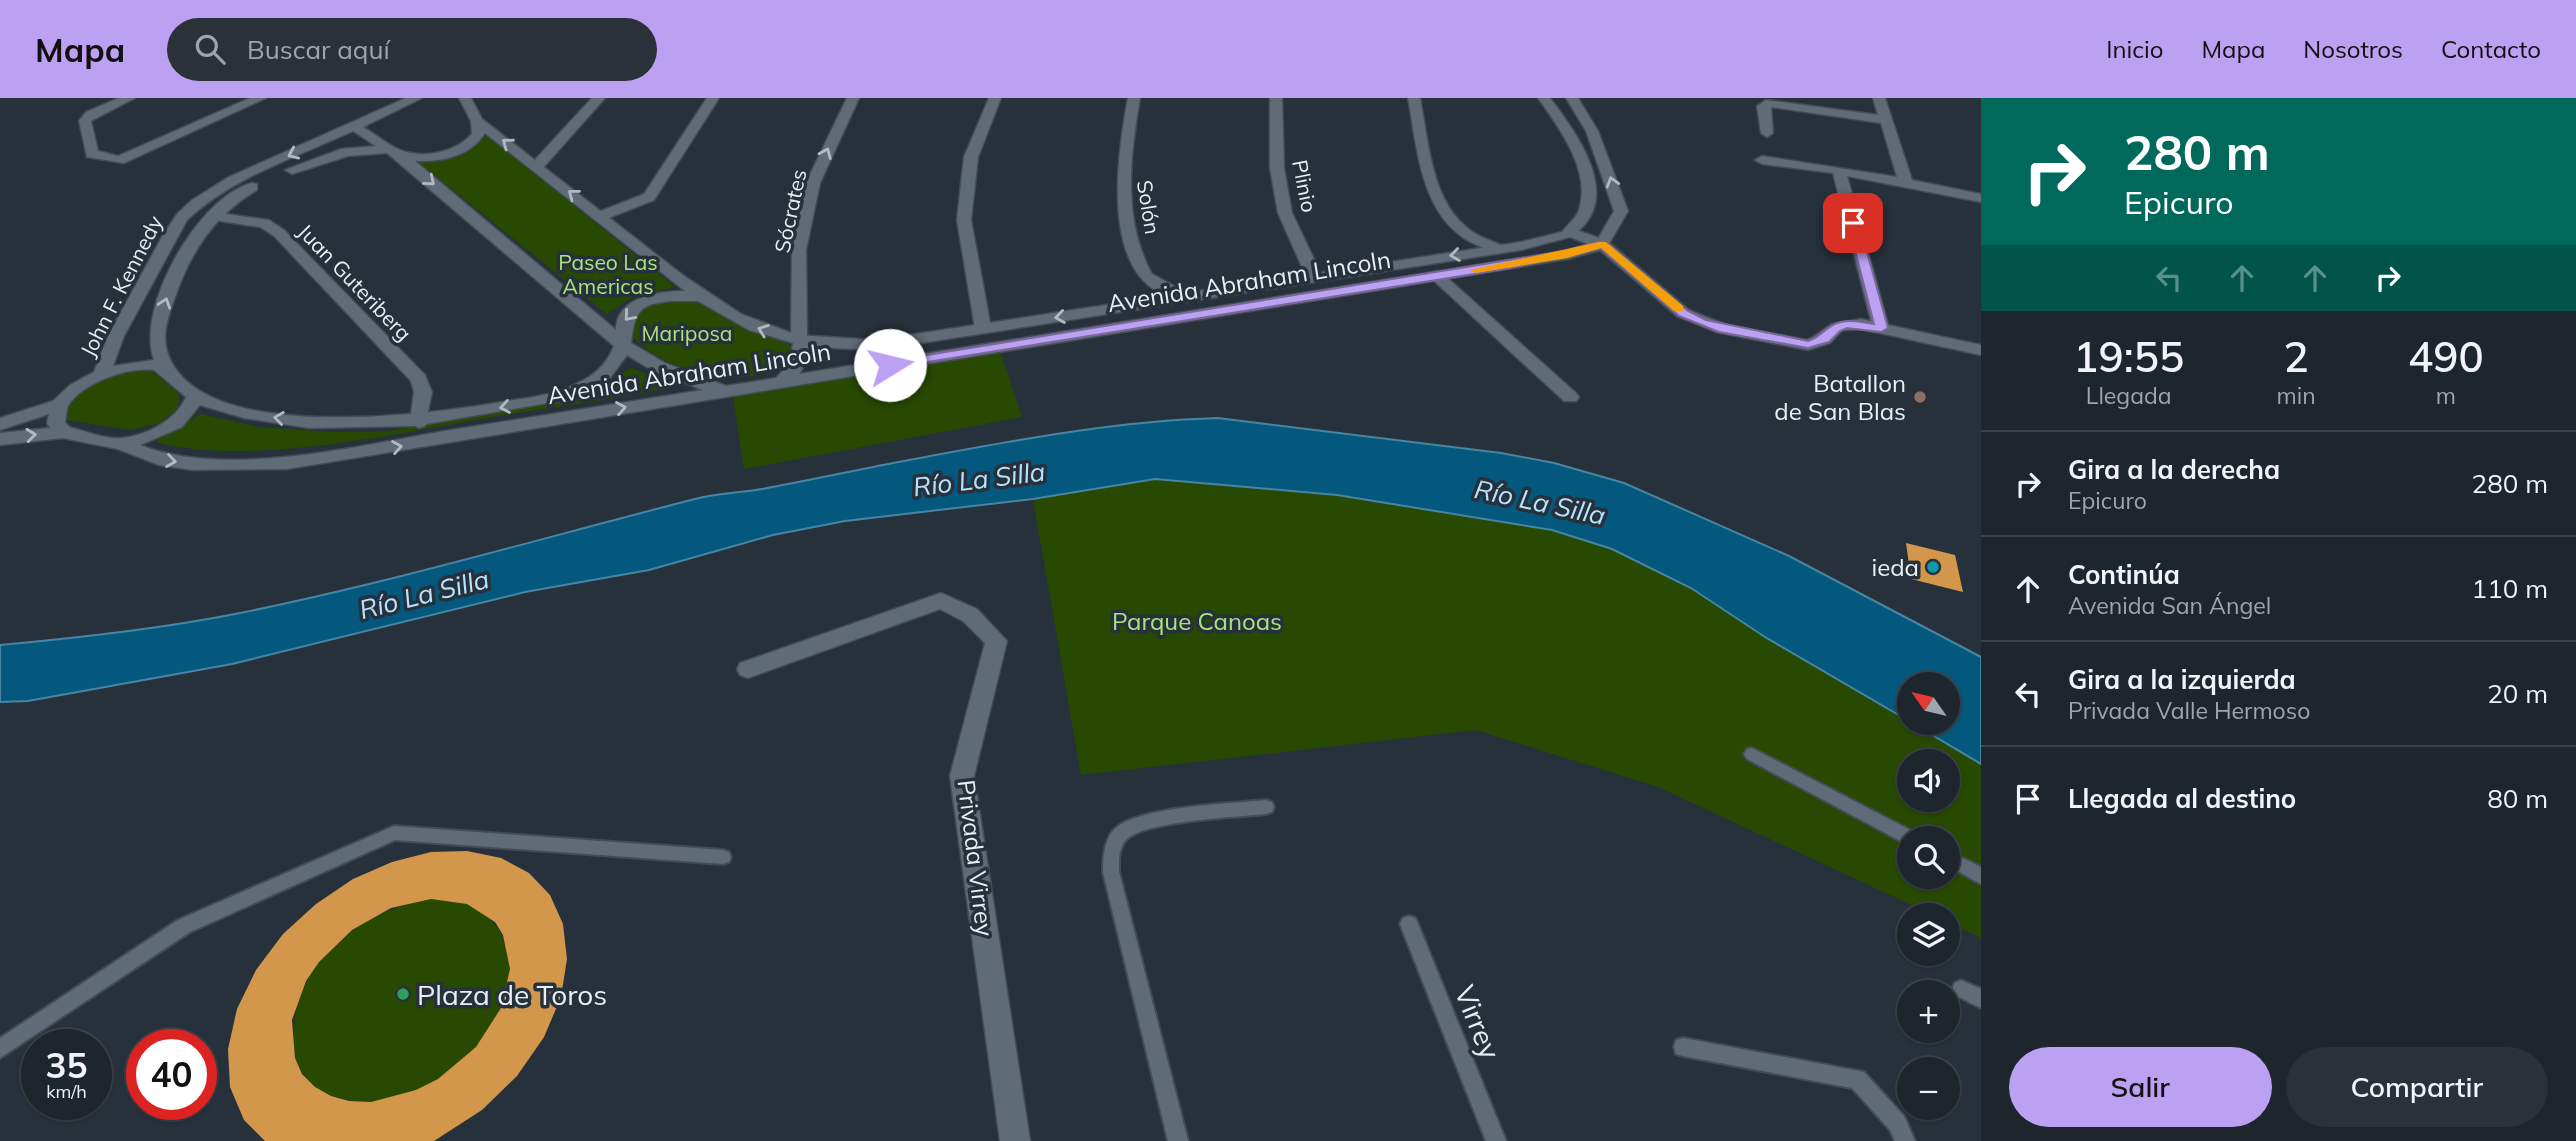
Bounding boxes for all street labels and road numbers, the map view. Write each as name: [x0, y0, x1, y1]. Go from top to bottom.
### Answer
street label: Plinio: [1287, 158, 1323, 214]
street label: Sócrates: [768, 167, 812, 255]
street label: Solón: [1132, 178, 1166, 236]
street label: John F. Kennedy: [74, 211, 168, 361]
street label: Juan Guteriberg: [293, 218, 417, 346]
street label: Avenida Abraham Lincoln: [1105, 244, 1393, 318]
street label: Avenida Abraham Lincoln: [545, 336, 833, 410]
street label: Privada Virrey: [952, 778, 1000, 938]
street label: Virrey: [1447, 980, 1509, 1064]

